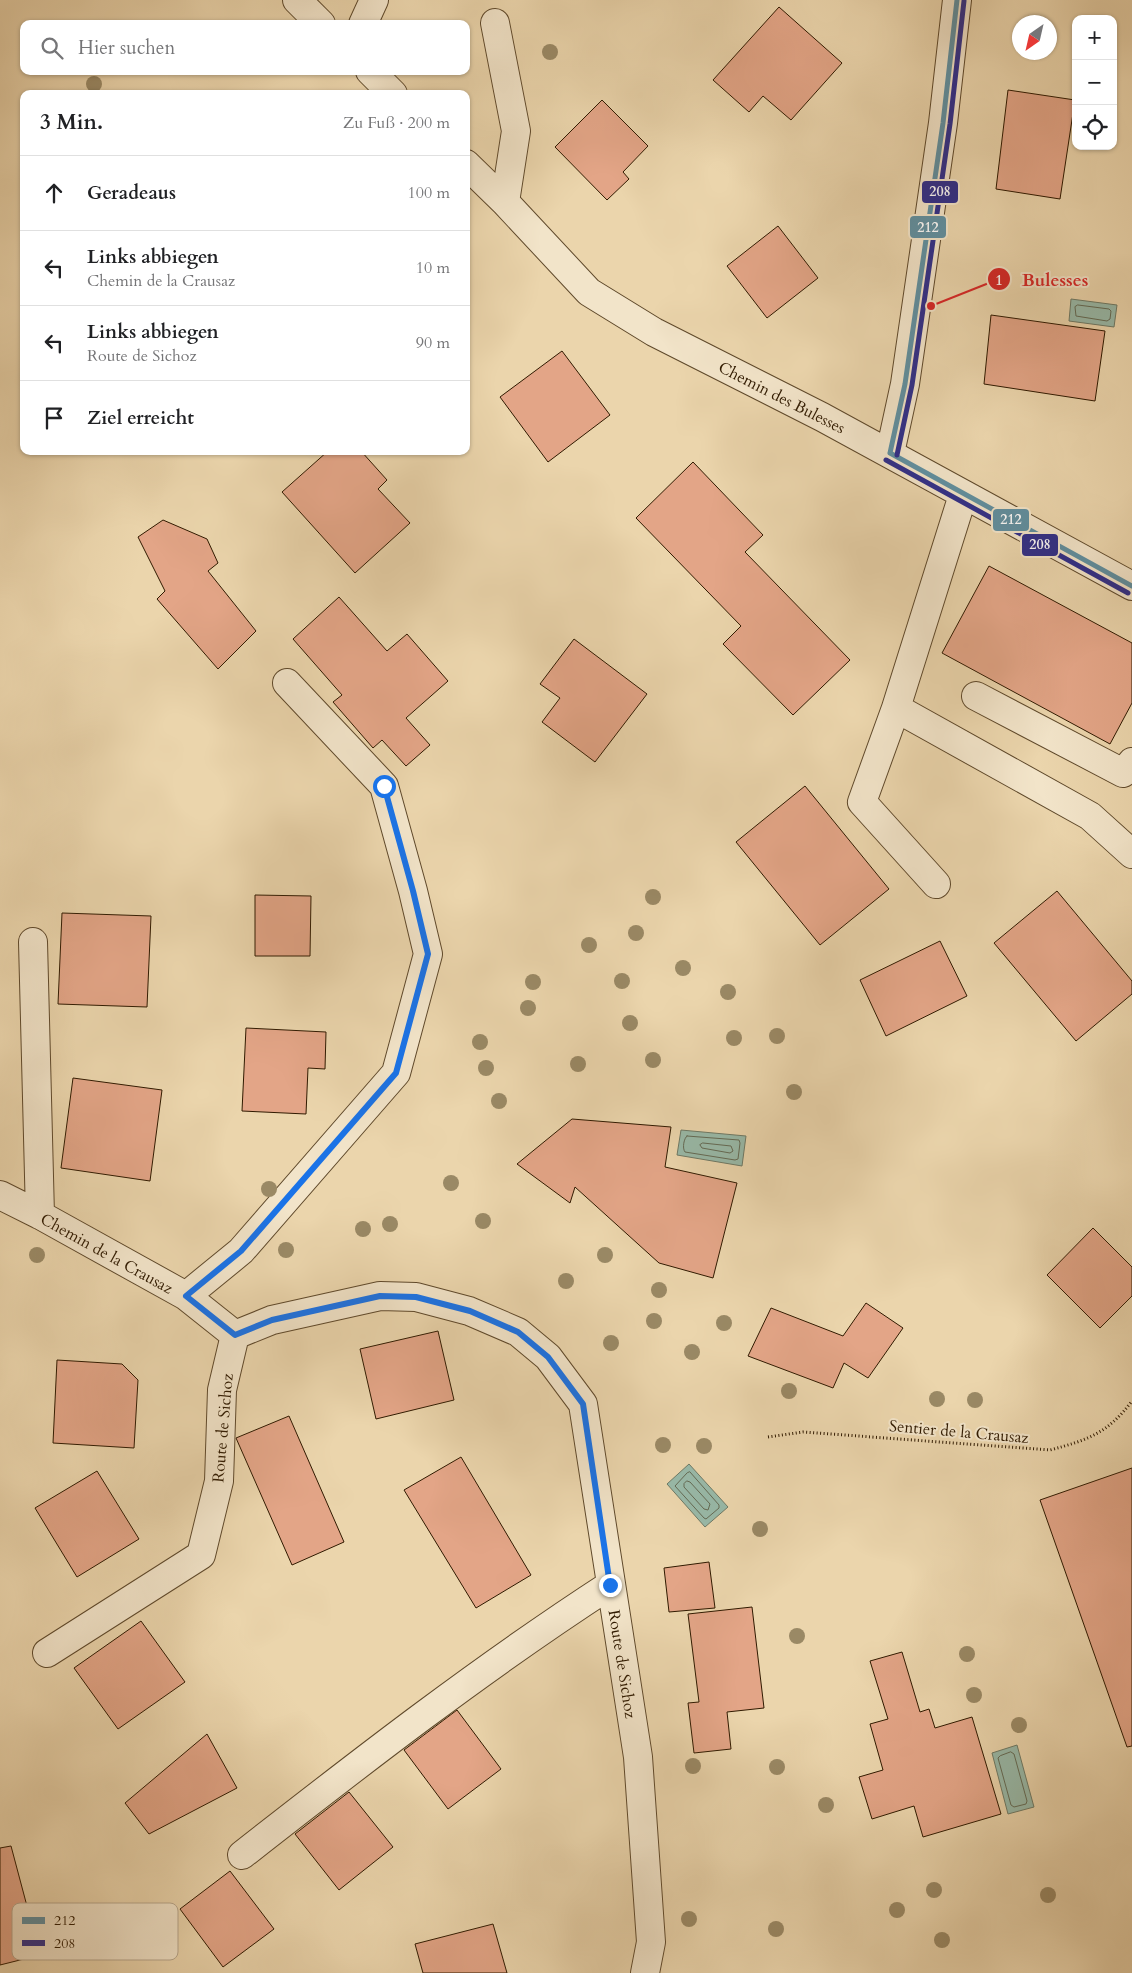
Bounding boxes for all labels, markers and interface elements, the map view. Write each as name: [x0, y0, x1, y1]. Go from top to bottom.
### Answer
north arrow: [1012, 15, 1057, 60]
map controls: [1072, 15, 1117, 150]
button: +: [1072, 15, 1117, 60]
search box: [20, 20, 470, 75]
icon: search: [38, 34, 66, 62]
text: Hier suchen: [78, 35, 175, 61]
button: −: [1072, 60, 1117, 105]
button: locate: [1072, 105, 1117, 150]
text: 3 Min.: [40, 108, 103, 137]
text: Zu Fuß · 200 m: [343, 112, 450, 134]
icon: ahead: [40, 179, 68, 207]
text: Geradeaus: [87, 180, 176, 206]
line badge: 208: [921, 180, 959, 204]
text: 100 m: [408, 182, 450, 204]
text: 208: [929, 182, 951, 201]
line badge: 212: [909, 215, 947, 239]
text: 212: [917, 218, 939, 237]
text: Links abbiegen: [87, 244, 219, 270]
icon: left: [40, 254, 68, 282]
text: 10 m: [416, 257, 450, 279]
callout: Bulesses: [987, 263, 1098, 296]
text: Bulesses: [1022, 268, 1088, 293]
text: Chemin de la Crausaz: [87, 270, 235, 292]
text: 1: [995, 270, 1003, 290]
text: Links abbiegen: [87, 319, 219, 345]
icon: left: [40, 329, 68, 357]
text: 90 m: [416, 332, 450, 354]
text: Route de Sichoz: [87, 345, 197, 367]
street label: Chemin des Bulesses: [714, 356, 849, 439]
icon: arrive: [40, 404, 68, 432]
text: Ziel erreicht: [87, 405, 194, 431]
line badge: 212: [992, 508, 1030, 532]
text: 212: [1000, 510, 1022, 529]
line badge: 208: [1021, 533, 1059, 557]
text: 208: [1029, 535, 1051, 554]
route start: [373, 775, 396, 798]
street label: Chemin de la Crausaz: [36, 1208, 177, 1299]
street label: Route de Sichoz: [207, 1373, 239, 1484]
street label: Sentier de la Crausaz: [888, 1415, 1030, 1449]
route end: [599, 1574, 622, 1597]
street label: Route de Sichoz: [603, 1608, 641, 1720]
legend: [12, 1903, 178, 1960]
text: 212: [54, 1911, 76, 1930]
text: 208: [54, 1934, 76, 1953]

